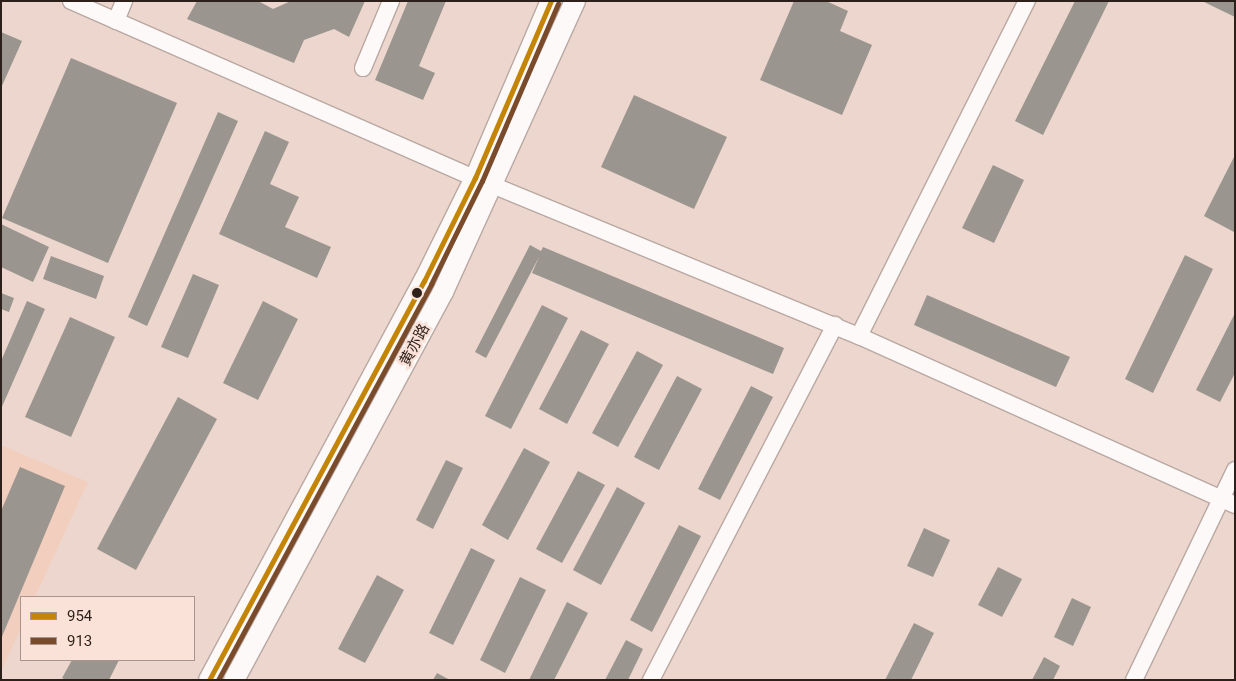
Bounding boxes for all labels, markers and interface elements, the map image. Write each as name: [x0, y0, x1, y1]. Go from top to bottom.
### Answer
unlabelled marker: [412, 288, 422, 298]
street label: 黄亦路: [396, 321, 434, 369]
legend: [20, 596, 195, 661]
text: 954: [67, 607, 92, 625]
text: 913: [67, 632, 92, 650]

